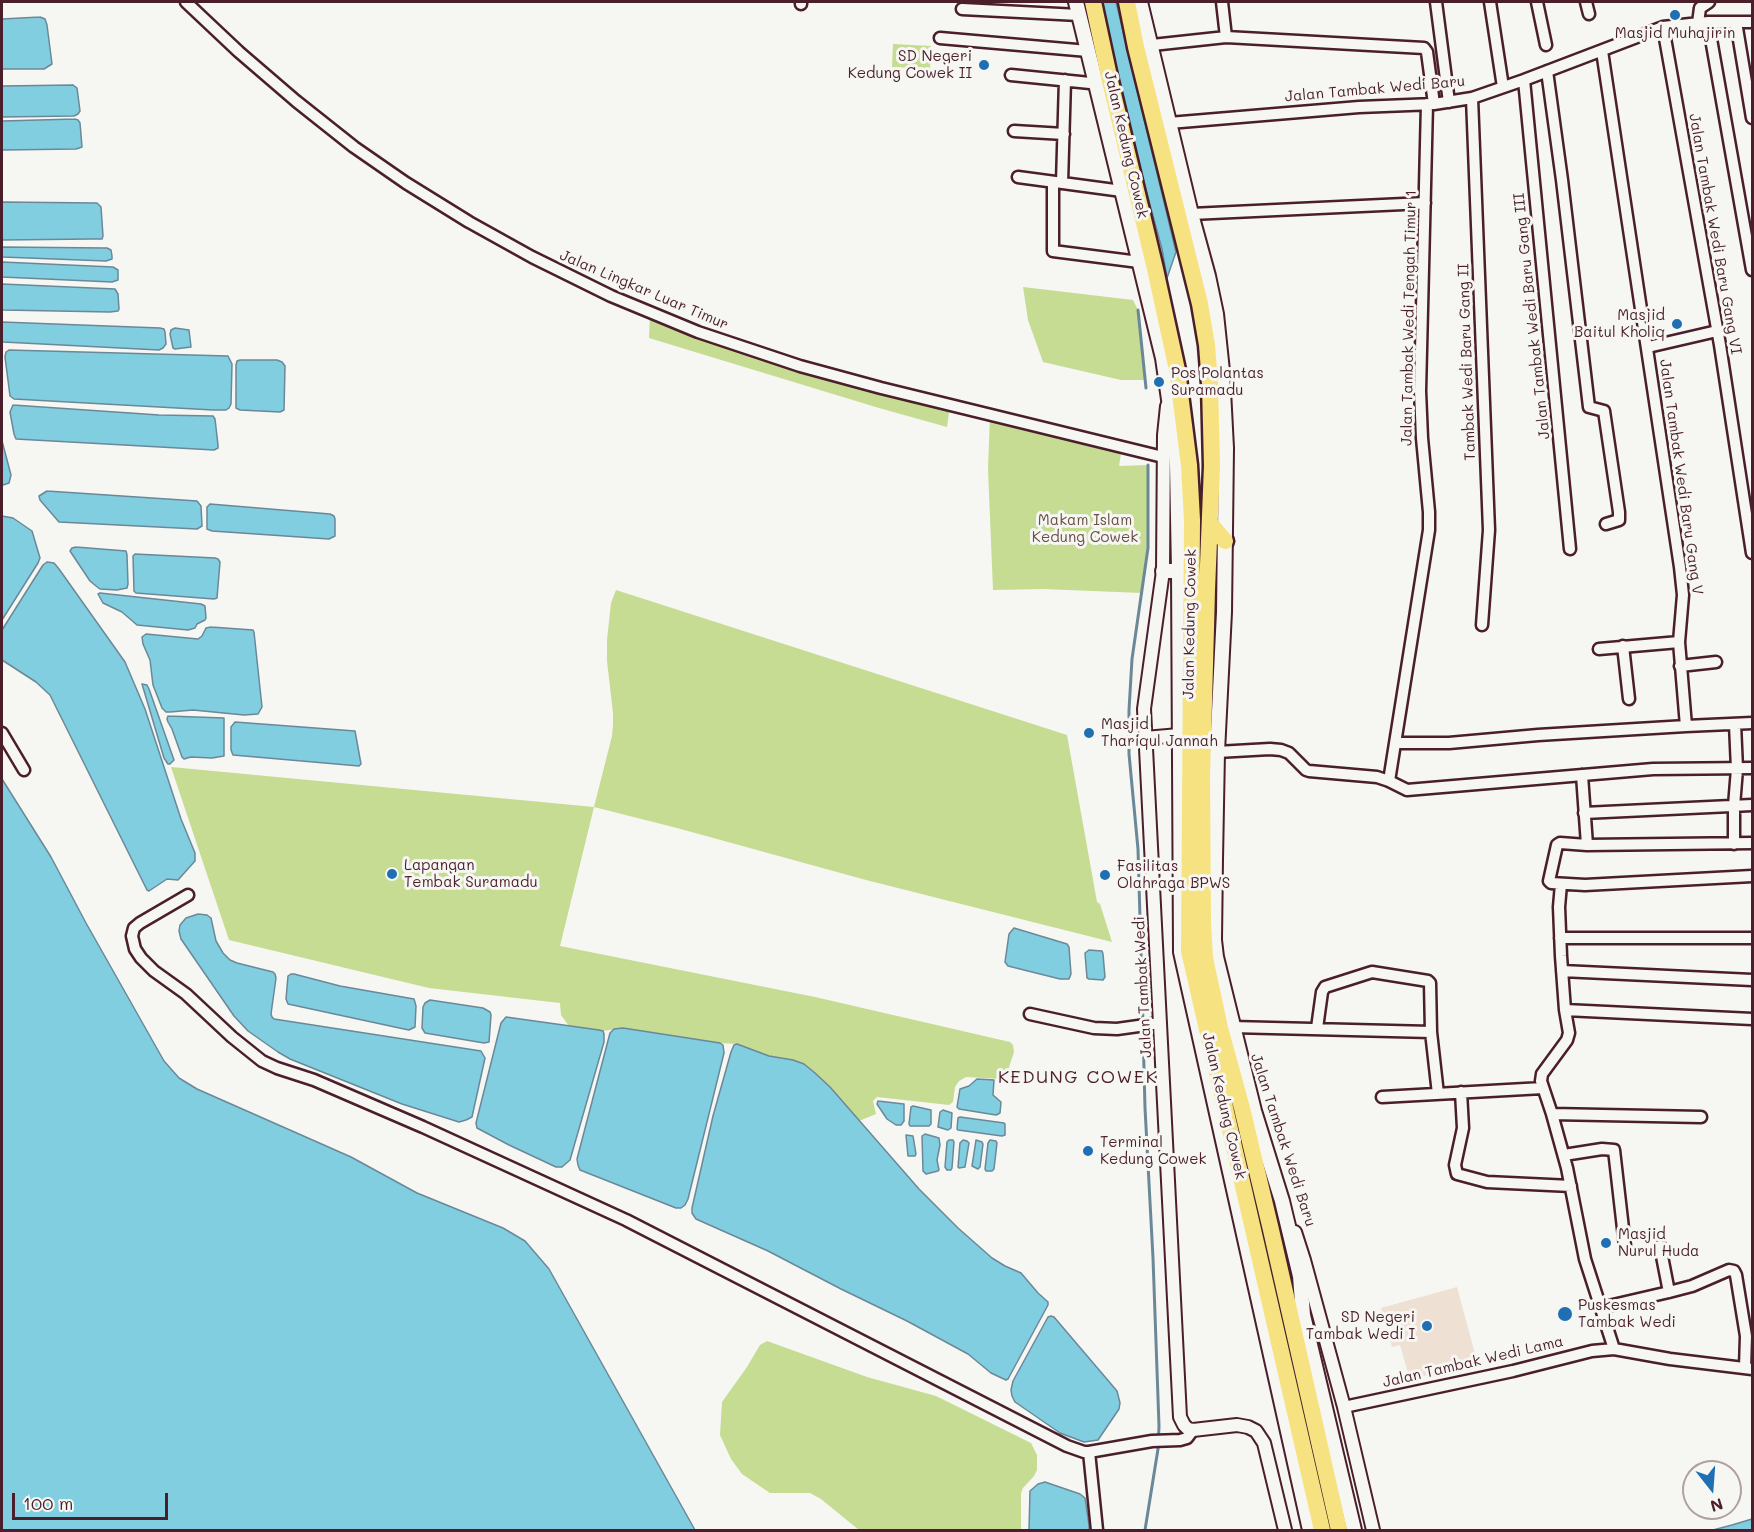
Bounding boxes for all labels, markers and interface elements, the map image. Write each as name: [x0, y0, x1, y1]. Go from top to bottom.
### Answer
marker: Masjid Muhajirin: [1668, 8, 1682, 22]
place label: Masjid Muhajirin: [1615, 24, 1735, 42]
place label: SD Negeri Kedung Cowek II: [848, 47, 972, 82]
marker: SD Negeri Kedung Cowek II: [977, 58, 991, 72]
street label: Jalan Kedung Cowek: [1100, 70, 1152, 220]
street label: Jalan Tambak Wedi Baru: [1284, 72, 1466, 106]
street label: Jalan Tambak Wedi Baru Gang VI: [1685, 112, 1745, 356]
street label: Jalan Tambak Wedi Tengah Timur 1: [1398, 190, 1420, 446]
street label: Jalan Tambak Wedi Baru Gang III: [1510, 192, 1554, 440]
street label: Jalan Lingkar Luar Timur: [557, 246, 731, 334]
street label: Tambak Wedi Baru Gang II: [1455, 263, 1479, 461]
place label: Masjid Baitul Kholiq: [1574, 306, 1665, 341]
marker: Masjid Baitul Kholiq: [1670, 317, 1684, 331]
street label: Jalan Tambak Wedi Baru Gang V: [1656, 358, 1706, 596]
place label: Pos Polantas Suramadu: [1171, 364, 1264, 399]
marker: Pos Polantas Suramadu: [1152, 375, 1166, 389]
park label: Makam Islam Kedung Cowek: [1032, 511, 1138, 546]
street label: Jalan Kedung Cowek: [1180, 549, 1200, 699]
place label: Masjid Thariqul Jannah: [1101, 715, 1218, 750]
marker: Masjid Thariqul Jannah: [1082, 726, 1096, 740]
place label: Lapangan Tembak Suramadu: [404, 856, 538, 891]
place label: Fasilitas Olahraga BPWS: [1117, 857, 1230, 892]
marker: Lapangan Tembak Suramadu: [385, 867, 399, 881]
marker: Fasilitas Olahraga BPWS: [1098, 868, 1112, 882]
street label: Jalan Tambak Wedi: [1130, 916, 1156, 1058]
street label: Jalan Kedung Cowek: [1198, 1031, 1250, 1181]
street label: Jalan Tambak Wedi Baru: [1246, 1051, 1320, 1229]
district label: KEDUNG COWEK: [998, 1066, 1158, 1088]
place label: Terminal Kedung Cowek: [1100, 1133, 1206, 1168]
marker: Terminal Kedung Cowek: [1081, 1144, 1095, 1158]
place label: Masjid Nurul Huda: [1618, 1225, 1699, 1260]
marker: Masjid Nurul Huda: [1599, 1236, 1613, 1250]
place label: Puskesmas Tambak Wedi: [1578, 1296, 1676, 1331]
marker: Puskesmas Tambak Wedi: [1556, 1305, 1574, 1323]
place label: SD Negeri Tambak Wedi I: [1306, 1308, 1415, 1343]
marker: SD Negeri Tambak Wedi I: [1420, 1319, 1434, 1333]
street label: Jalan Tambak Wedi Lama: [1381, 1332, 1565, 1392]
north arrow: [1682, 1460, 1742, 1520]
scale bar: [15, 1481, 171, 1519]
text: 100 m: [23, 1491, 73, 1515]
text: N: [1708, 1494, 1726, 1518]

